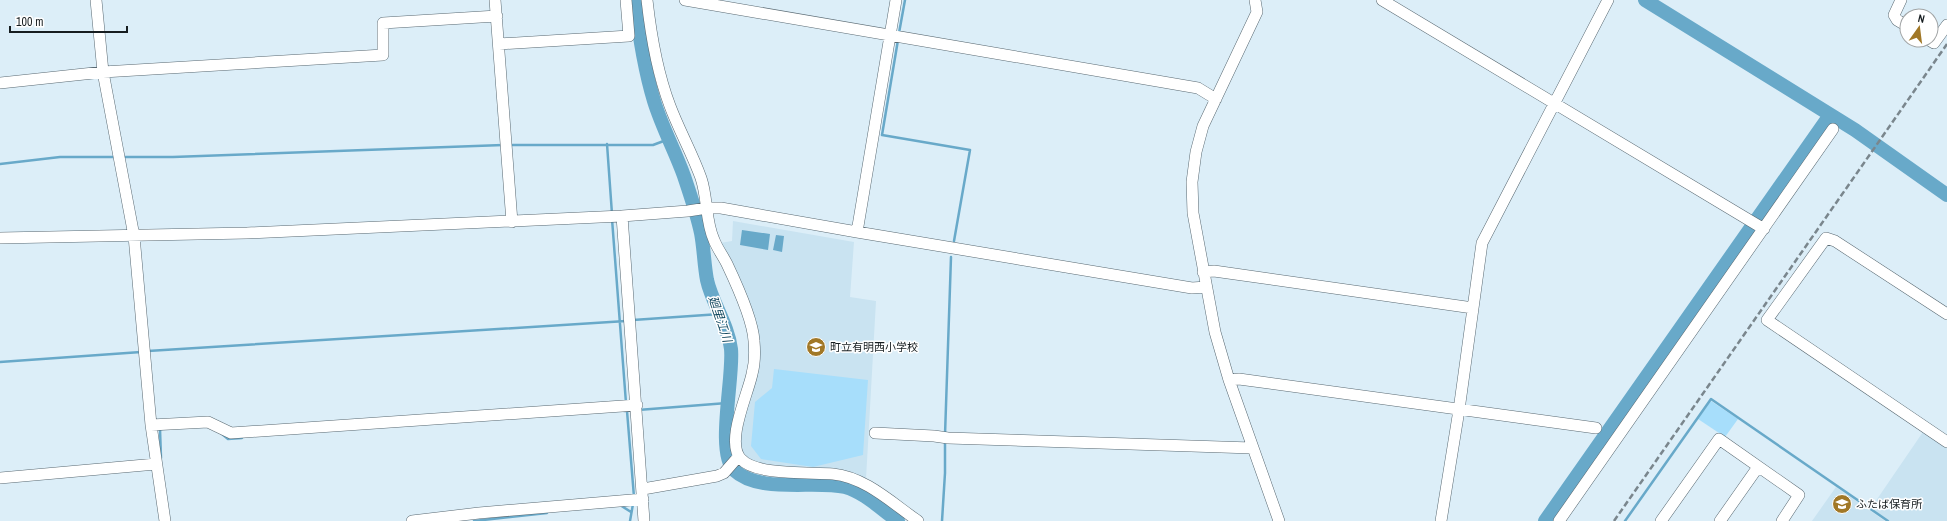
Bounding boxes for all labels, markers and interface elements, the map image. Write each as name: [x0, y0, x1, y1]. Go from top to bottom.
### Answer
scale bar: [10, 8, 127, 34]
north arrow: [1899, 8, 1939, 48]
text: N: [1917, 11, 1926, 26]
text: 100 m: [16, 14, 43, 30]
water label: 廻里江川: [705, 294, 736, 346]
school or university icon: 町立有明西小学校: [805, 336, 827, 358]
place label: 町立有明西小学校: [830, 340, 918, 354]
school or university icon: ふたば保育所: [1831, 493, 1853, 515]
place label: ふたば保育所: [1856, 497, 1923, 511]

